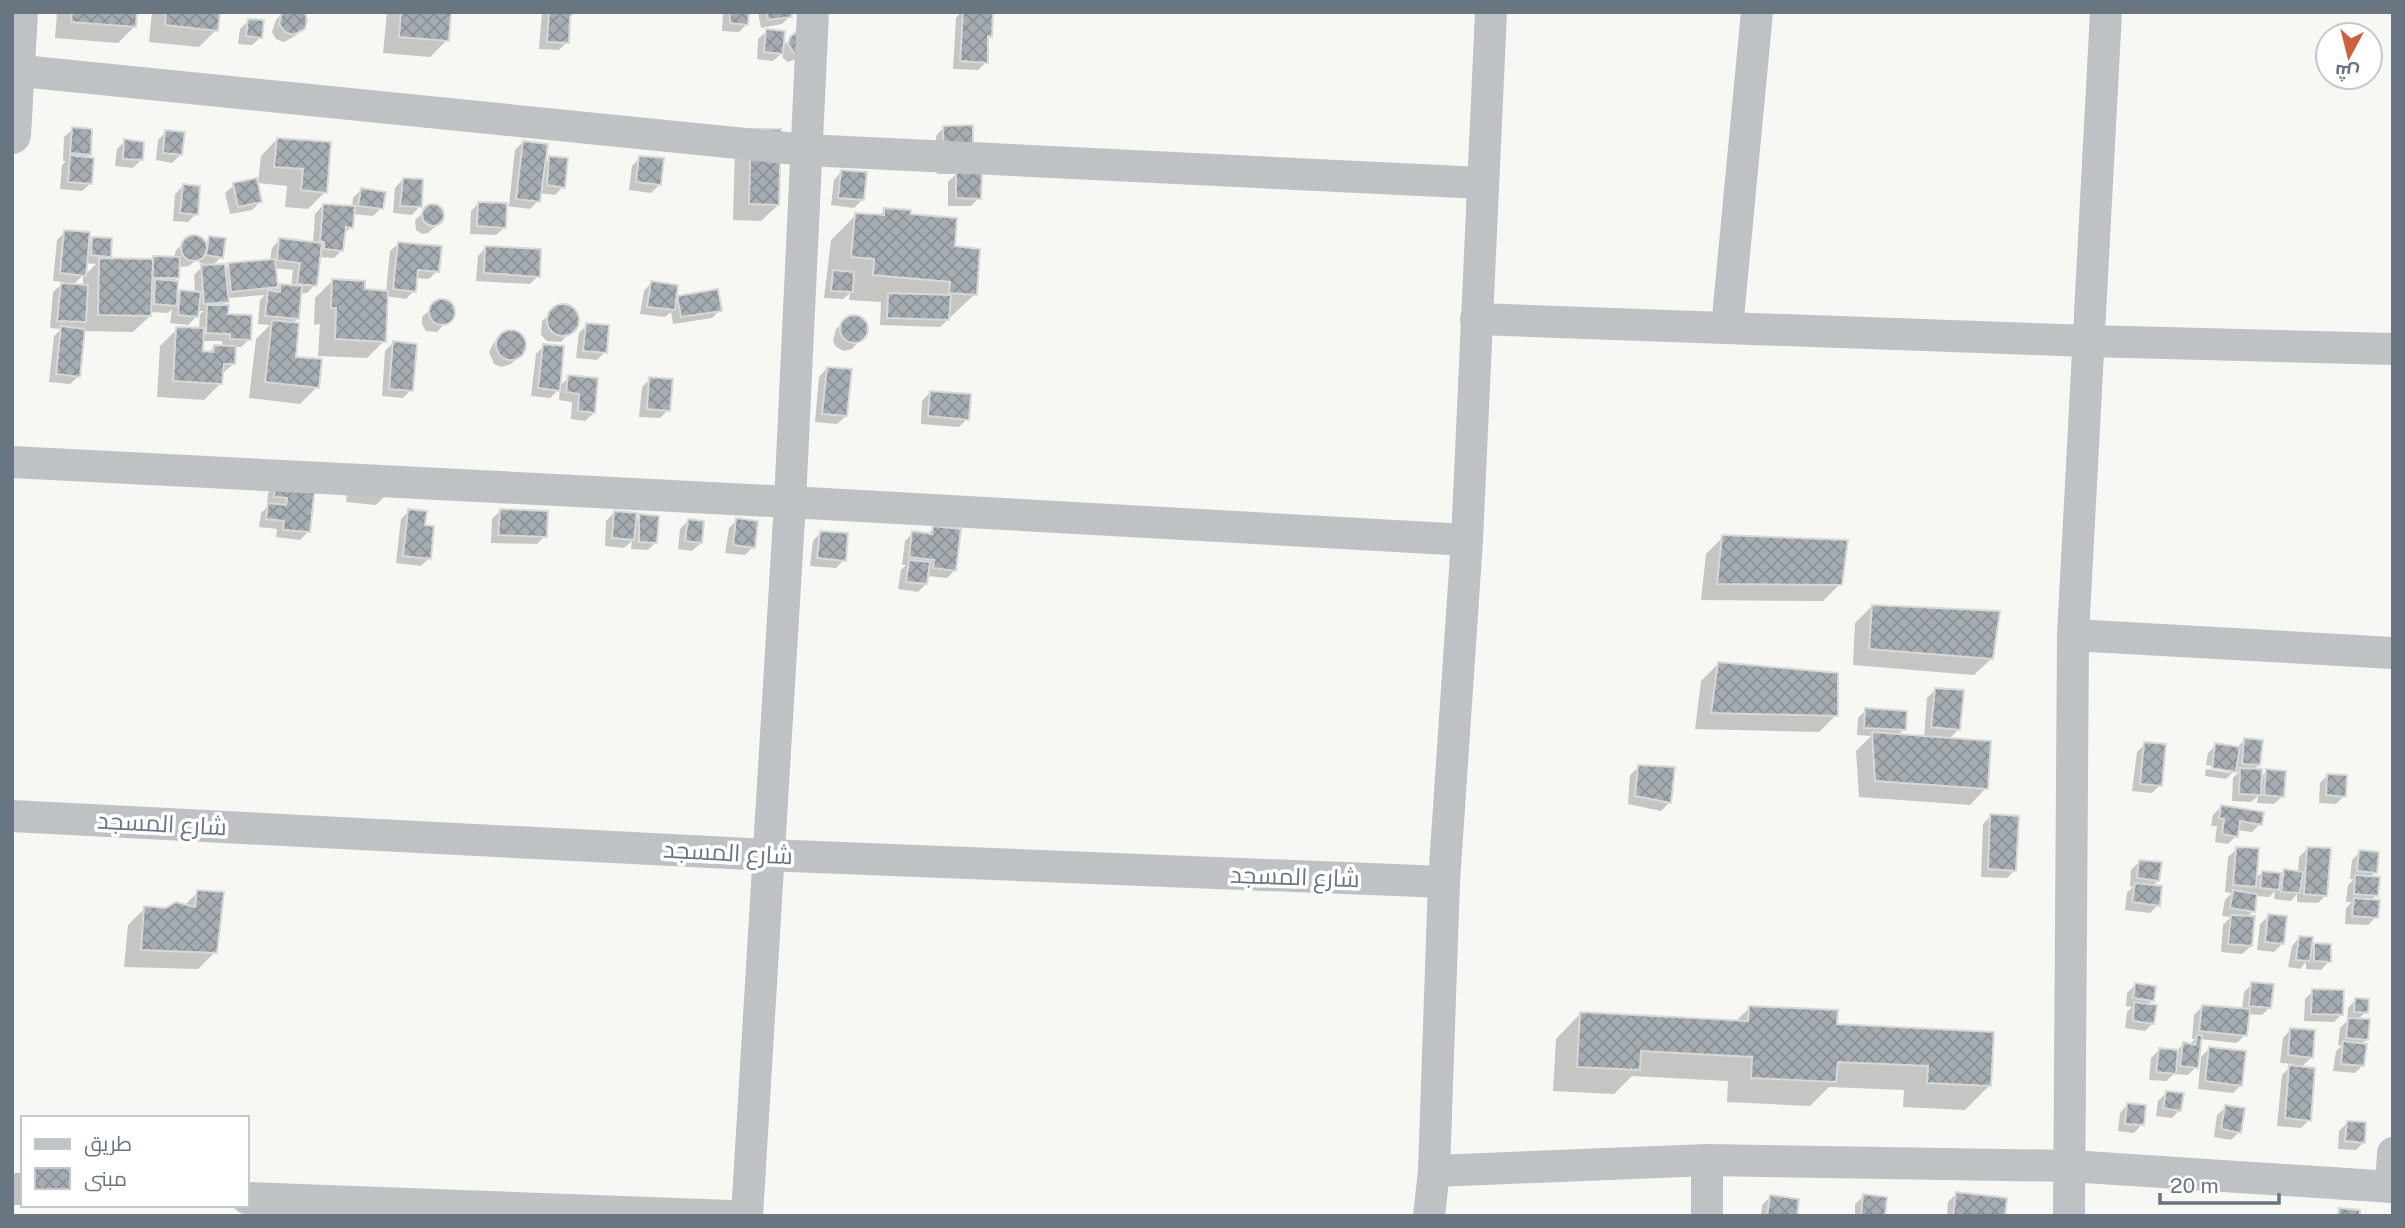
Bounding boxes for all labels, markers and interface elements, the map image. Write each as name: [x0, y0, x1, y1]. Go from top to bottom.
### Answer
north arrow: [2314, 21, 2384, 91]
text: ش: [2333, 59, 2360, 85]
street label: شارع المسجد: [96, 806, 227, 843]
street label: شارع المسجد: [662, 835, 793, 872]
street label: شارع المسجد: [1230, 860, 1360, 895]
legend: [21, 1116, 248, 1207]
text: طريق: [84, 1131, 132, 1157]
scale bar: [2160, 1162, 2279, 1206]
text: مبنى: [84, 1166, 127, 1192]
text: 20 m: [2170, 1173, 2219, 1198]

